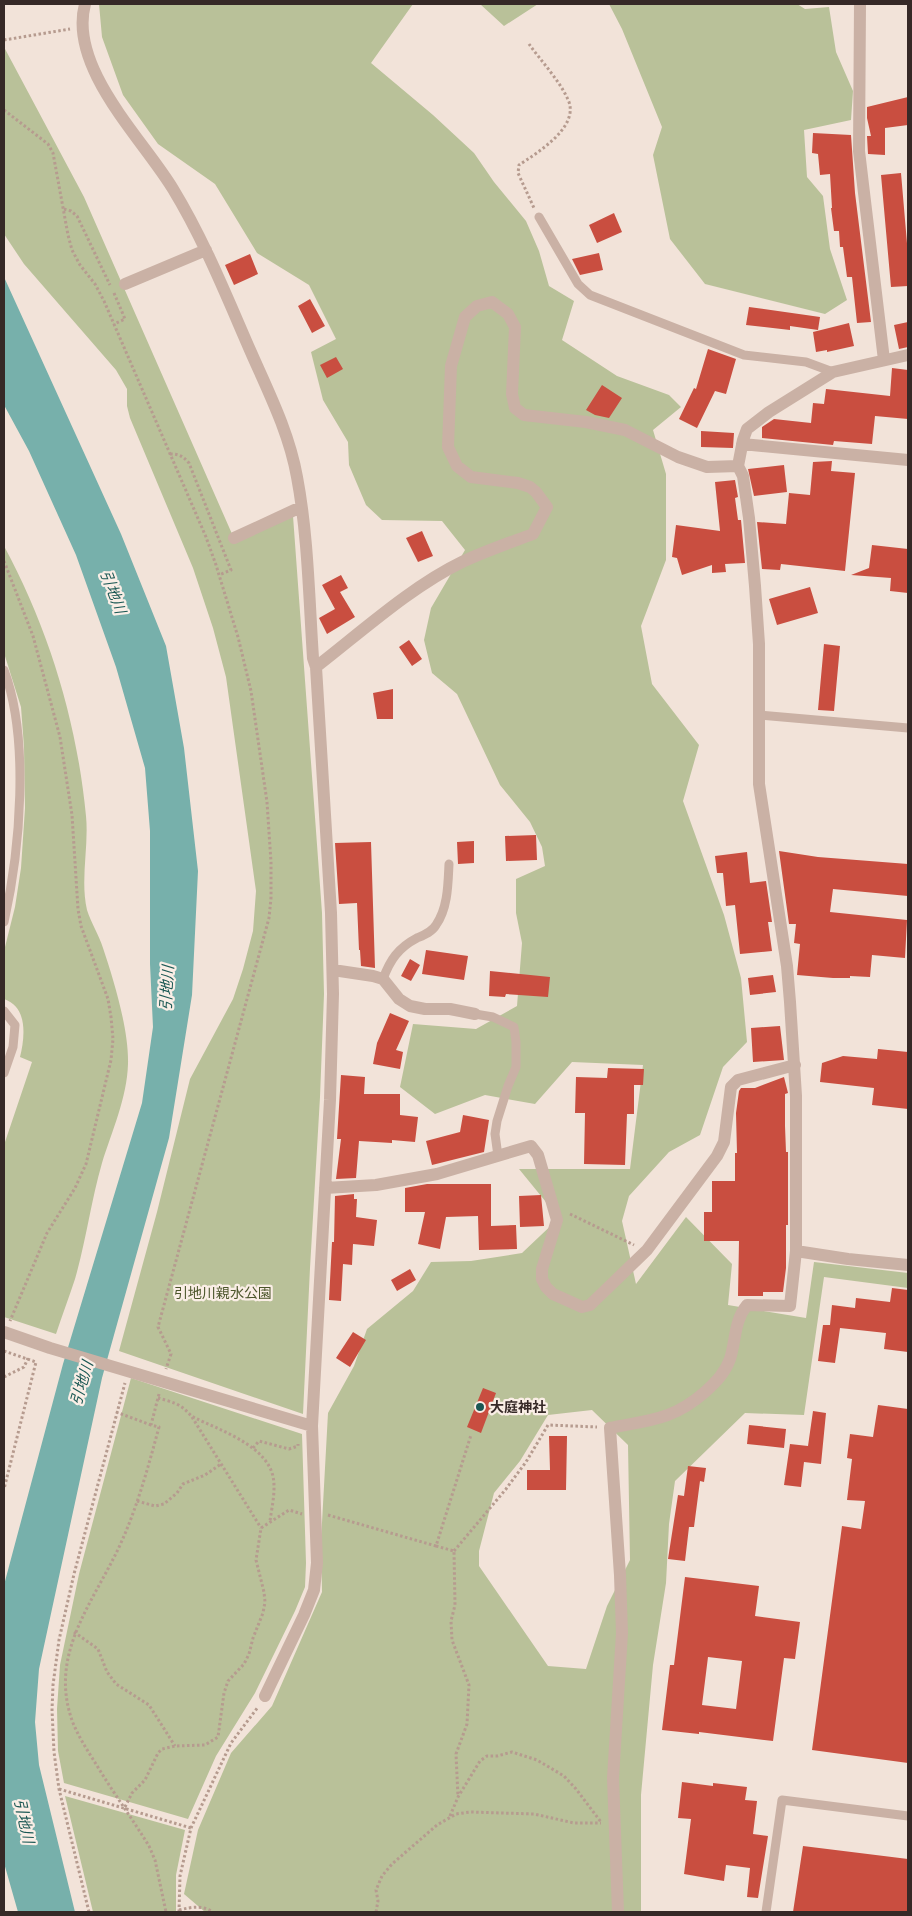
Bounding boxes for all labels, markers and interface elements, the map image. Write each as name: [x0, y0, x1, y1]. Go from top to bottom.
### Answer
water label: 引地川: [97, 568, 130, 618]
water label: 引地川: [157, 963, 177, 1011]
park label: 引地川親水公園: [174, 1285, 272, 1301]
water label: 引地川: [67, 1357, 97, 1407]
place label: 大庭神社: [490, 1399, 546, 1415]
marker: 大庭神社: [474, 1401, 486, 1413]
water label: 引地川: [11, 1797, 38, 1847]

